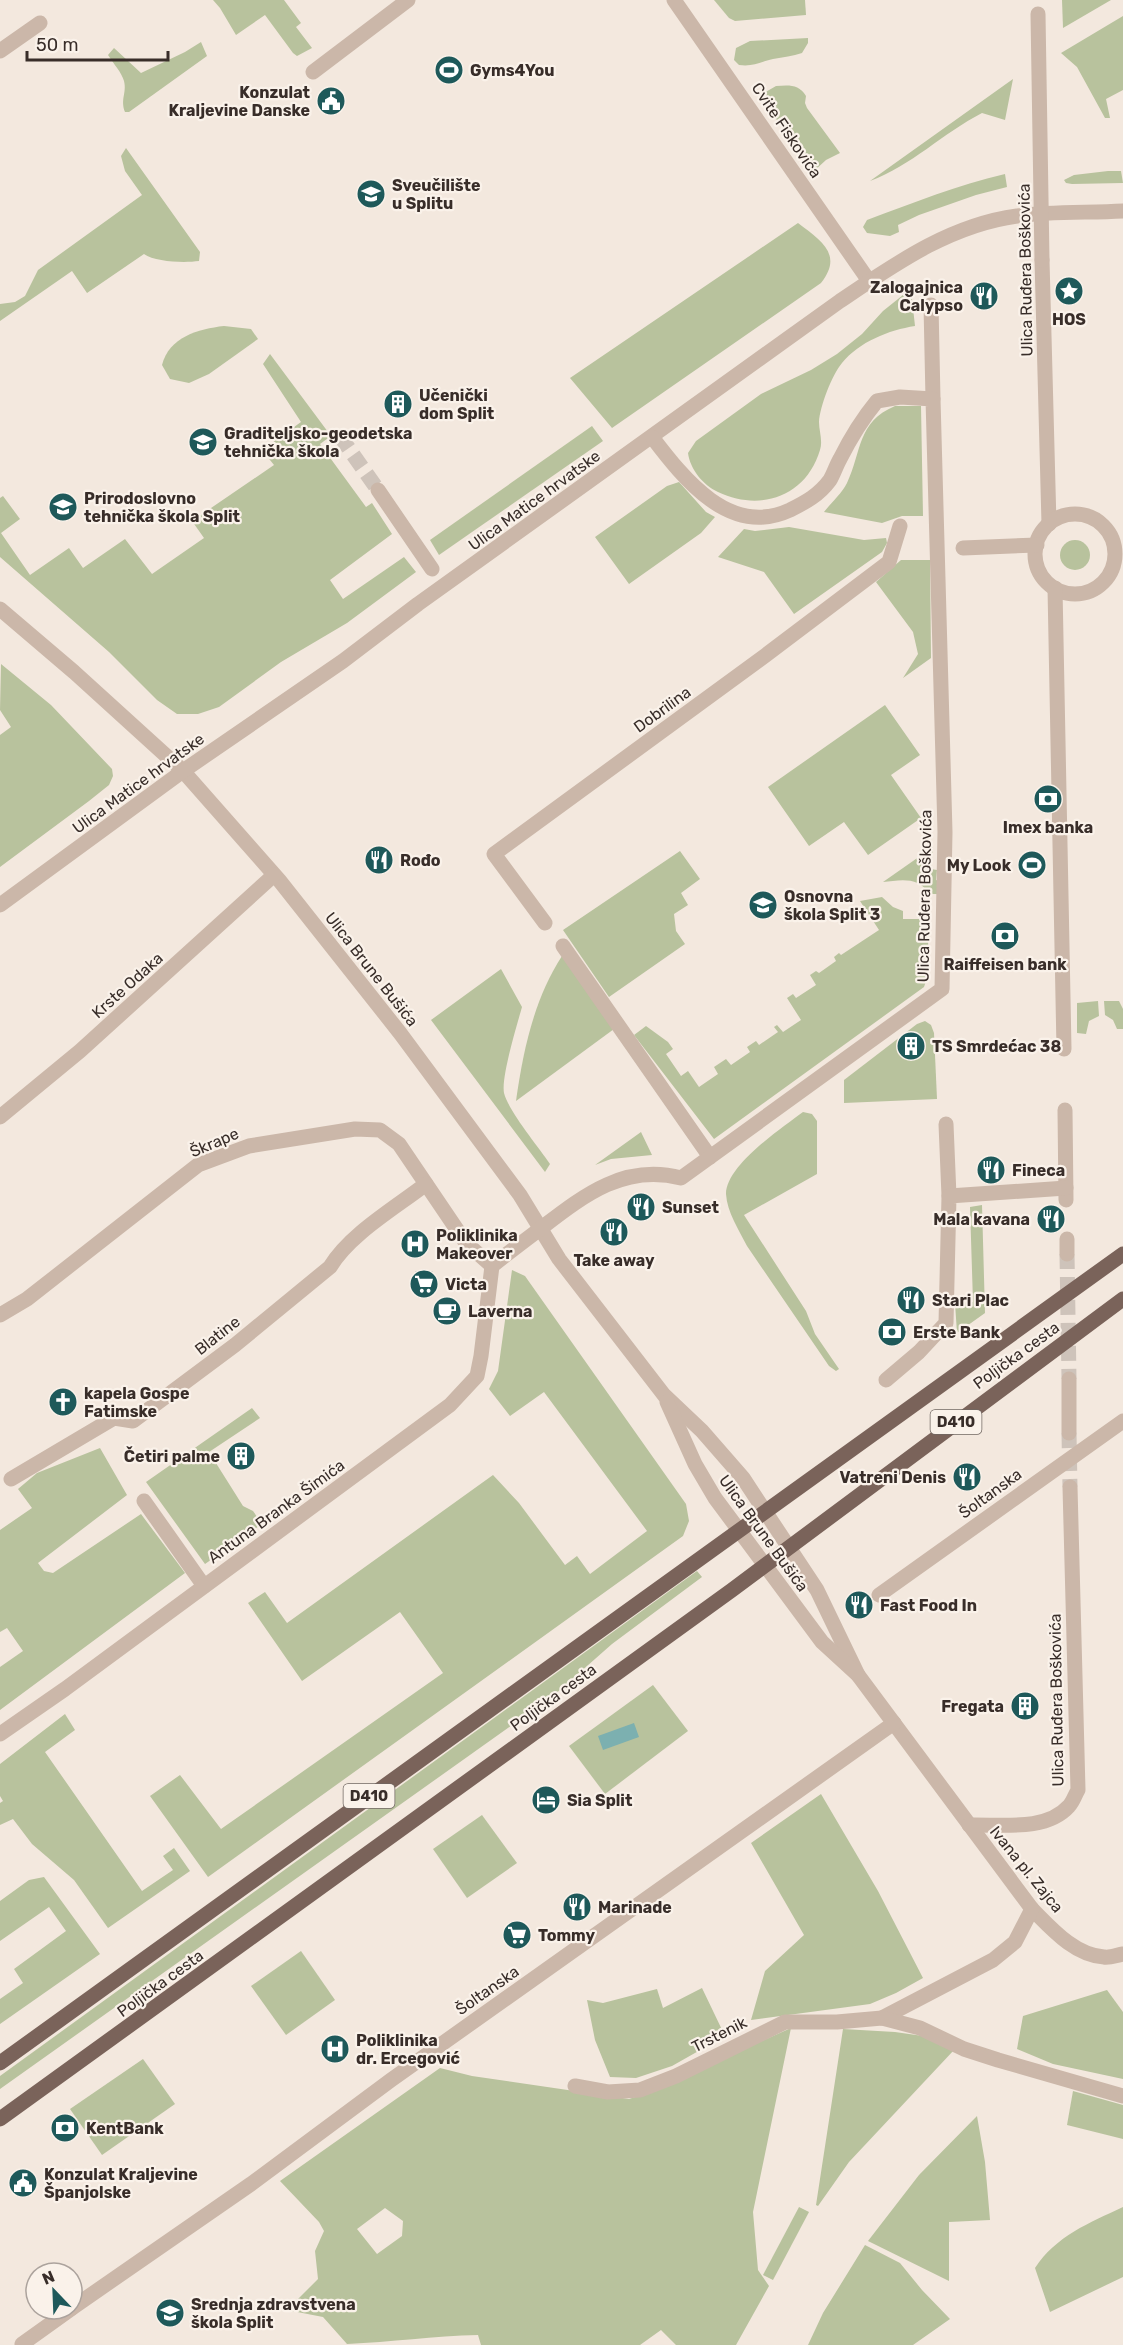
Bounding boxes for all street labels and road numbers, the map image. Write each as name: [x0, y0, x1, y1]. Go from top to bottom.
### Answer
street label: Cvite Fiskovića: [748, 79, 826, 182]
street label: Ulica Ruđera Boškovića: [1014, 183, 1037, 357]
street label: Ulica Matice hrvatske: [465, 446, 604, 555]
street label: Dobrilina: [630, 682, 695, 736]
street label: Ulica Matice hrvatske: [69, 729, 208, 838]
street label: Ulica Ruđera Boškovića: [913, 809, 936, 983]
street label: Ulica Brune Bušića: [321, 908, 422, 1030]
street label: Krste Odaka: [88, 949, 167, 1022]
street label: Škrape: [186, 1123, 242, 1161]
street label: Blatine: [191, 1312, 244, 1359]
street label: Poljička cesta: [969, 1318, 1063, 1393]
road number: D410: [930, 1410, 982, 1434]
street label: Antuna Branka Šimića: [204, 1455, 348, 1567]
street label: Šoltanska: [955, 1463, 1025, 1523]
street label: Ulica Brune Bušića: [715, 1471, 812, 1595]
street label: Ulica Ruđera Boškovića: [1045, 1613, 1068, 1787]
street label: Poljička cesta: [506, 1660, 600, 1735]
road number: D410: [344, 1784, 394, 1808]
street label: Ivana pl. Zajca: [986, 1822, 1067, 1916]
street label: Poljička cesta: [113, 1946, 207, 2021]
street label: Šoltanska: [451, 1961, 523, 2019]
street label: Trstenik: [689, 2012, 751, 2056]

